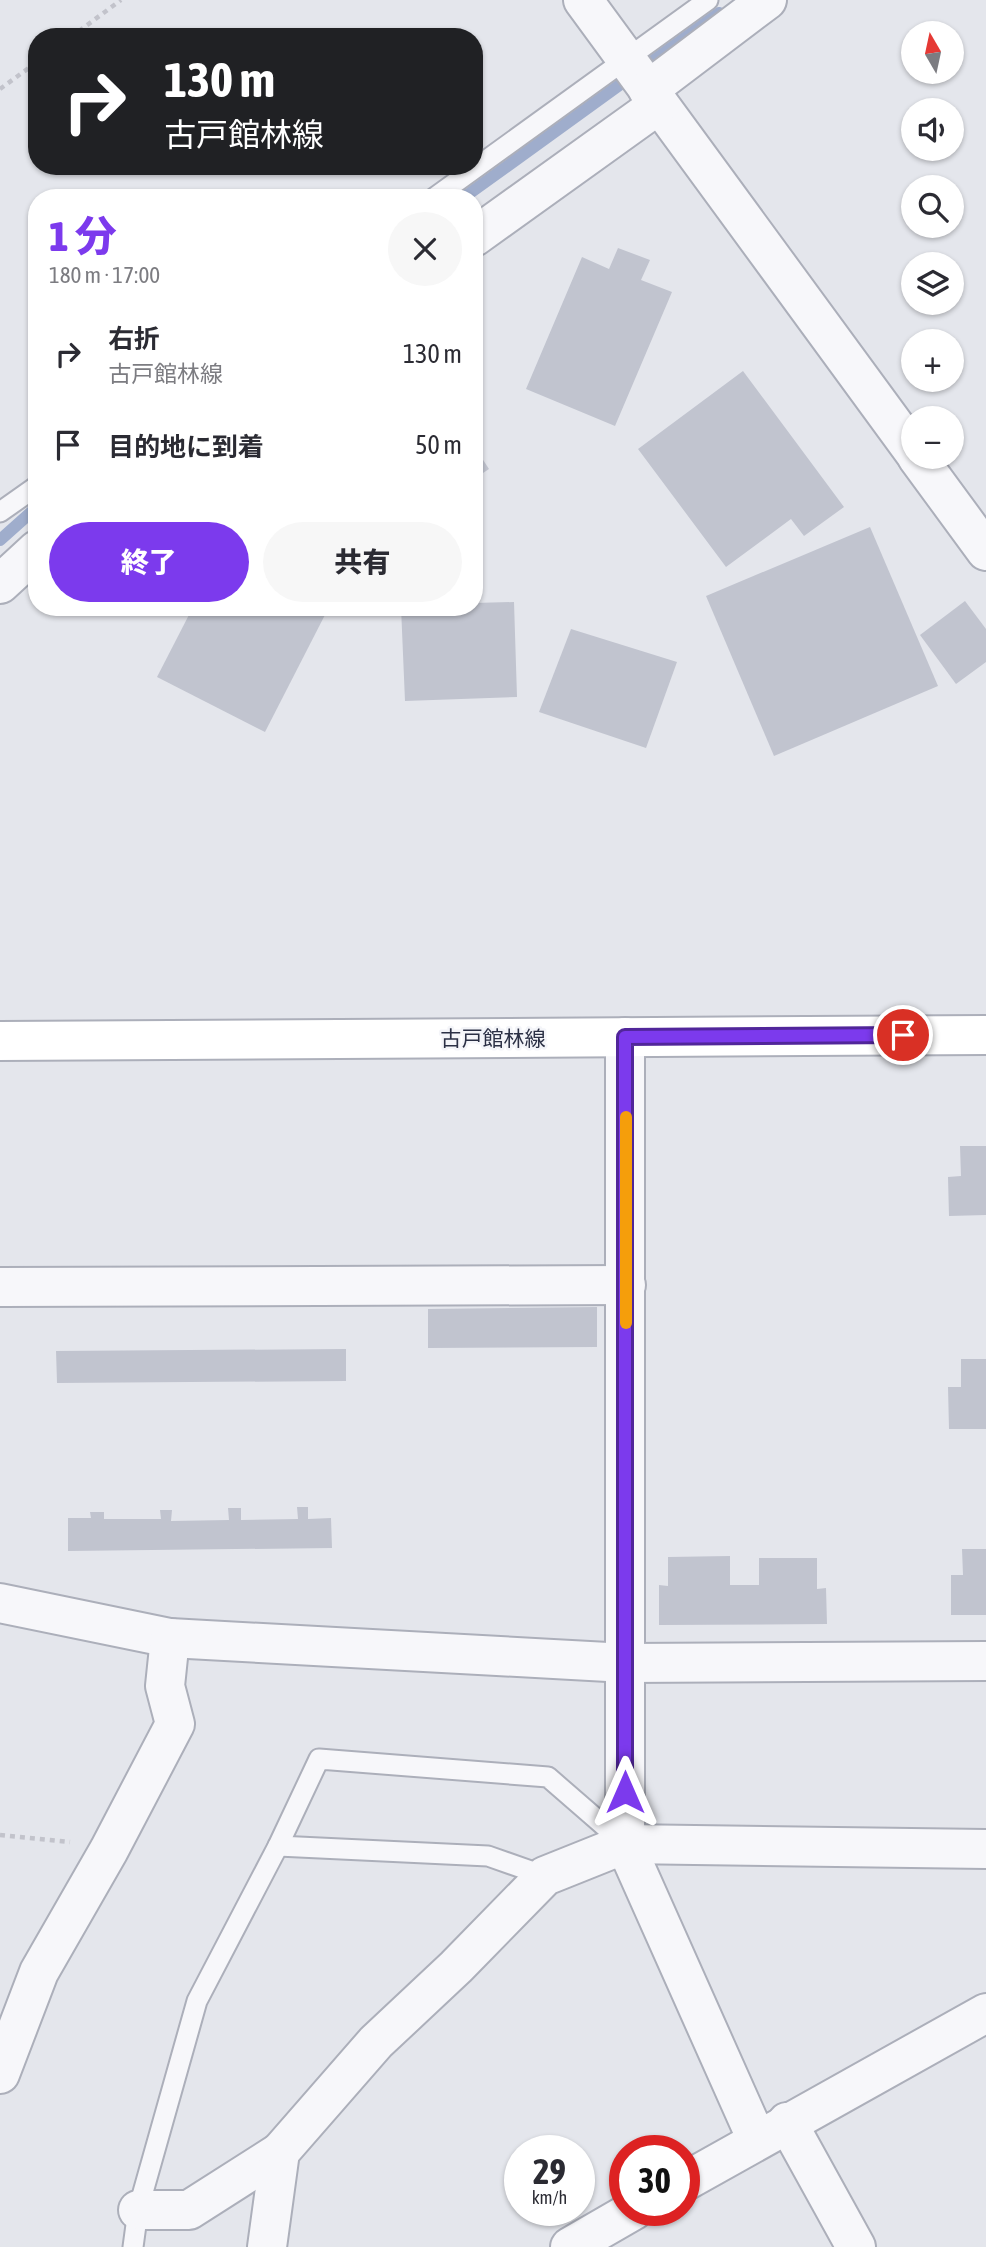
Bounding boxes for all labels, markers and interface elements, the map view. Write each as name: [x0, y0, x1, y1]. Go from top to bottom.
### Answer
north arrow: [901, 21, 964, 84]
map controls: [901, 21, 964, 469]
text: 130 m: [164, 51, 275, 107]
icon: right: [49, 56, 140, 147]
button: sound: [901, 98, 964, 161]
text: 古戸館林線: [164, 116, 324, 153]
button: search: [901, 175, 964, 238]
text: 1 分: [49, 212, 117, 260]
button: close: [388, 212, 462, 286]
button: layers: [901, 252, 964, 315]
text: 180 m · 17:00: [49, 262, 160, 288]
text: 右折: [108, 324, 160, 354]
button: +: [901, 329, 964, 392]
icon: right: [49, 335, 87, 373]
text: 130 m: [403, 339, 462, 369]
text: 古戸館林線: [108, 361, 223, 387]
button: −: [901, 406, 964, 469]
icon: arrive: [49, 426, 87, 464]
text: 50 m: [415, 430, 462, 460]
text: 目的地に到着: [108, 432, 264, 462]
button: 終了: [49, 522, 249, 602]
button: 共有: [263, 522, 462, 602]
pin: [873, 1005, 933, 1065]
icon: arrive: [884, 1016, 922, 1054]
street label: 古戸館林線: [441, 1026, 546, 1050]
position arrow: [588, 1755, 662, 1829]
speed limit sign: 30: [609, 2135, 700, 2226]
text: 29: [533, 2151, 566, 2191]
text: km/h: [532, 2187, 567, 2208]

